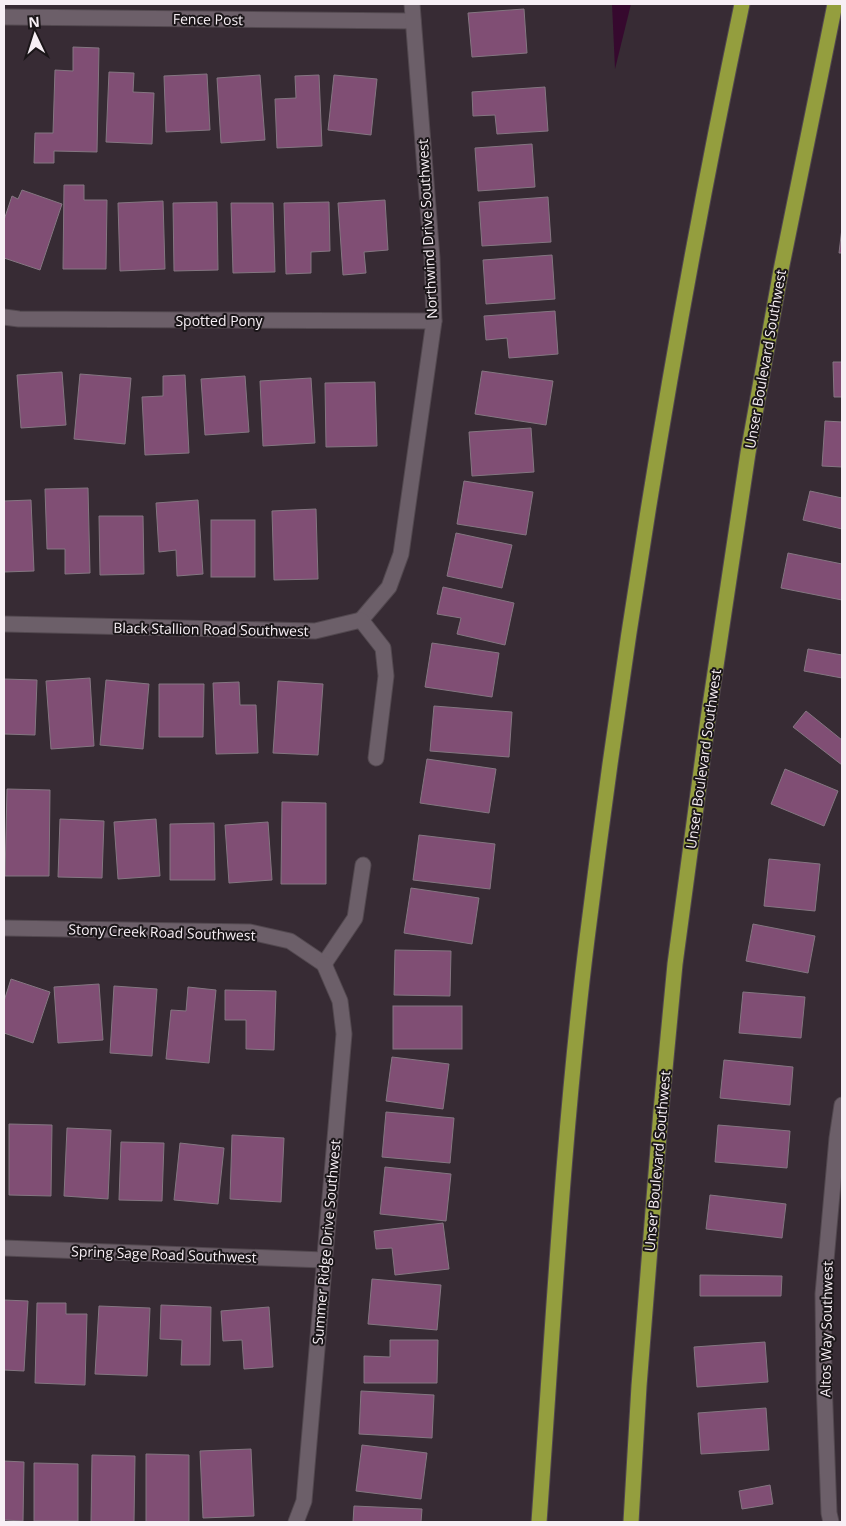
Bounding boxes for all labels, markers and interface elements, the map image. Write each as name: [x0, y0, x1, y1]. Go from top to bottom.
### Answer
street label: Fence Post: [173, 9, 243, 29]
north arrow: [10, 10, 60, 60]
text: N: [28, 12, 40, 31]
street label: Northwind Drive Southwest: [413, 139, 441, 319]
street label: Unser Boulevard Southwest: [740, 268, 790, 450]
street label: Spotted Pony: [175, 311, 264, 330]
street label: Black Stallion Road Southwest: [113, 618, 309, 640]
street label: Unser Boulevard Southwest: [681, 668, 725, 850]
street label: Stony Creek Road Southwest: [68, 919, 256, 945]
street label: Unser Boulevard Southwest: [640, 1070, 674, 1252]
street label: Summer Ridge Drive Southwest: [308, 1139, 344, 1345]
street label: Spring Sage Road Southwest: [71, 1241, 257, 1267]
street label: Altos Way Southwest: [815, 1261, 837, 1397]

